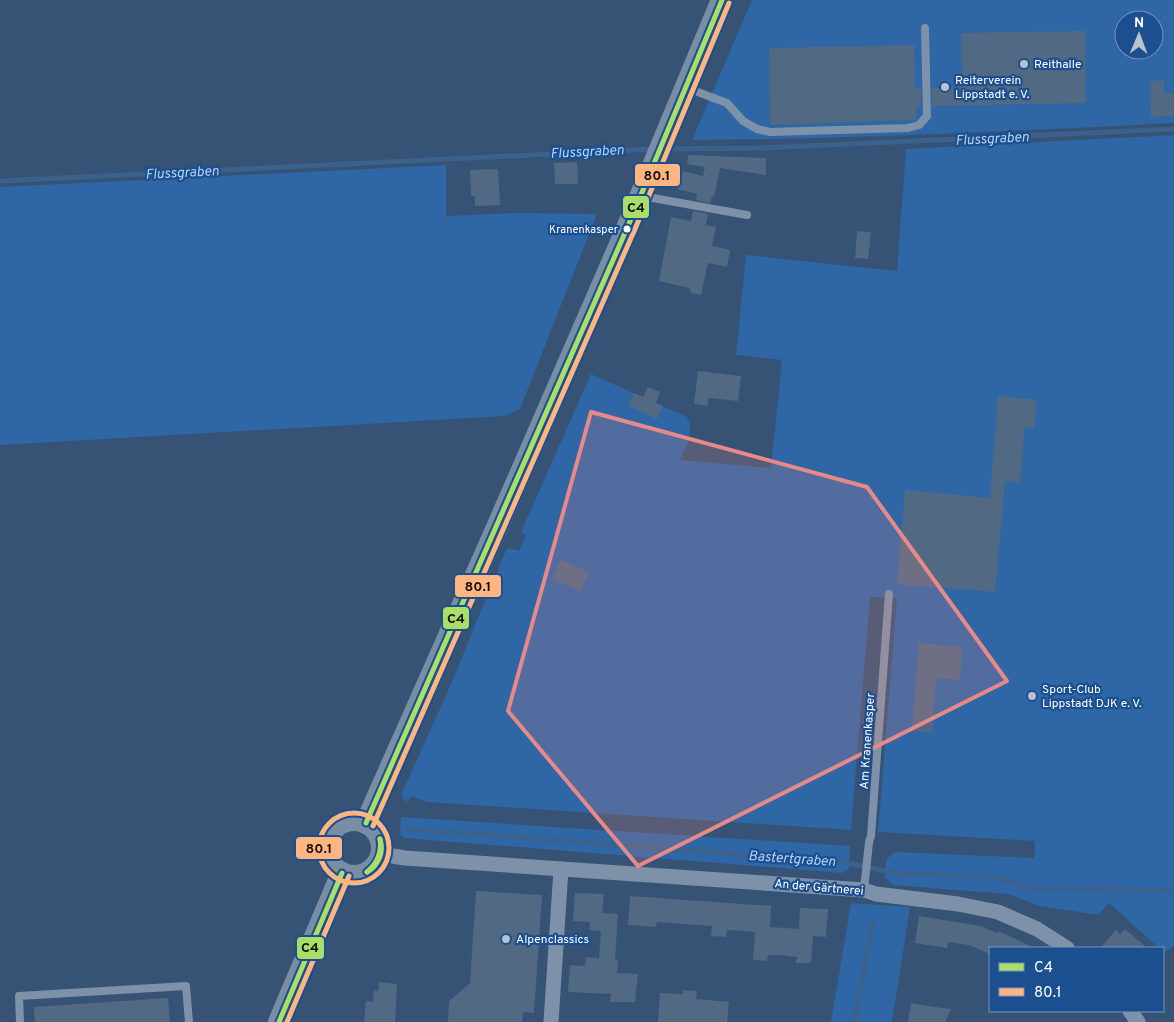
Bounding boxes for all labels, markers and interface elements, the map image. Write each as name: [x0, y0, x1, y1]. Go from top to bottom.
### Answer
north arrow: [1114, 10, 1164, 60]
text: N: [1134, 15, 1144, 32]
place label: Reithalle: [1034, 57, 1081, 73]
marker: Reithalle: [1018, 58, 1030, 70]
place label: Reiterverein Lippstadt e. V.: [955, 73, 1030, 103]
marker: Reiterverein Lippstadt e. V.: [939, 81, 951, 93]
water label: Flussgraben: [955, 129, 1030, 150]
water label: Flussgraben: [550, 142, 625, 163]
water label: Flussgraben: [145, 163, 220, 184]
line badge: 80.1: [634, 163, 681, 187]
text: 80.1: [644, 168, 670, 185]
line badge: C4: [622, 195, 650, 219]
text: C4: [627, 200, 645, 217]
place label: Kranenkasper: [549, 223, 619, 237]
marker: Kranenkasper: [622, 224, 632, 234]
line badge: 80.1: [454, 574, 502, 598]
text: 80.1: [465, 579, 491, 596]
line badge: C4: [442, 606, 470, 630]
text: C4: [447, 611, 465, 628]
place label: Sport-Club Lippstadt DJK e. V.: [1042, 682, 1142, 712]
marker: Sport-Club Lippstadt DJK e. V.: [1026, 690, 1038, 702]
street label: Am Kranenkasper: [857, 692, 879, 790]
line badge: 80.1: [295, 836, 343, 860]
text: 80.1: [306, 841, 332, 858]
water label: Bastertgraben: [748, 848, 836, 871]
street label: An der Gärtnerei: [774, 876, 864, 900]
place label: Alpenclassics: [516, 932, 589, 948]
marker: Alpenclassics: [500, 933, 512, 945]
line badge: C4: [296, 936, 325, 960]
text: C4: [301, 940, 319, 957]
legend: [989, 947, 1164, 1012]
text: C4: [1034, 959, 1053, 978]
text: 80.1: [1034, 984, 1062, 1003]

